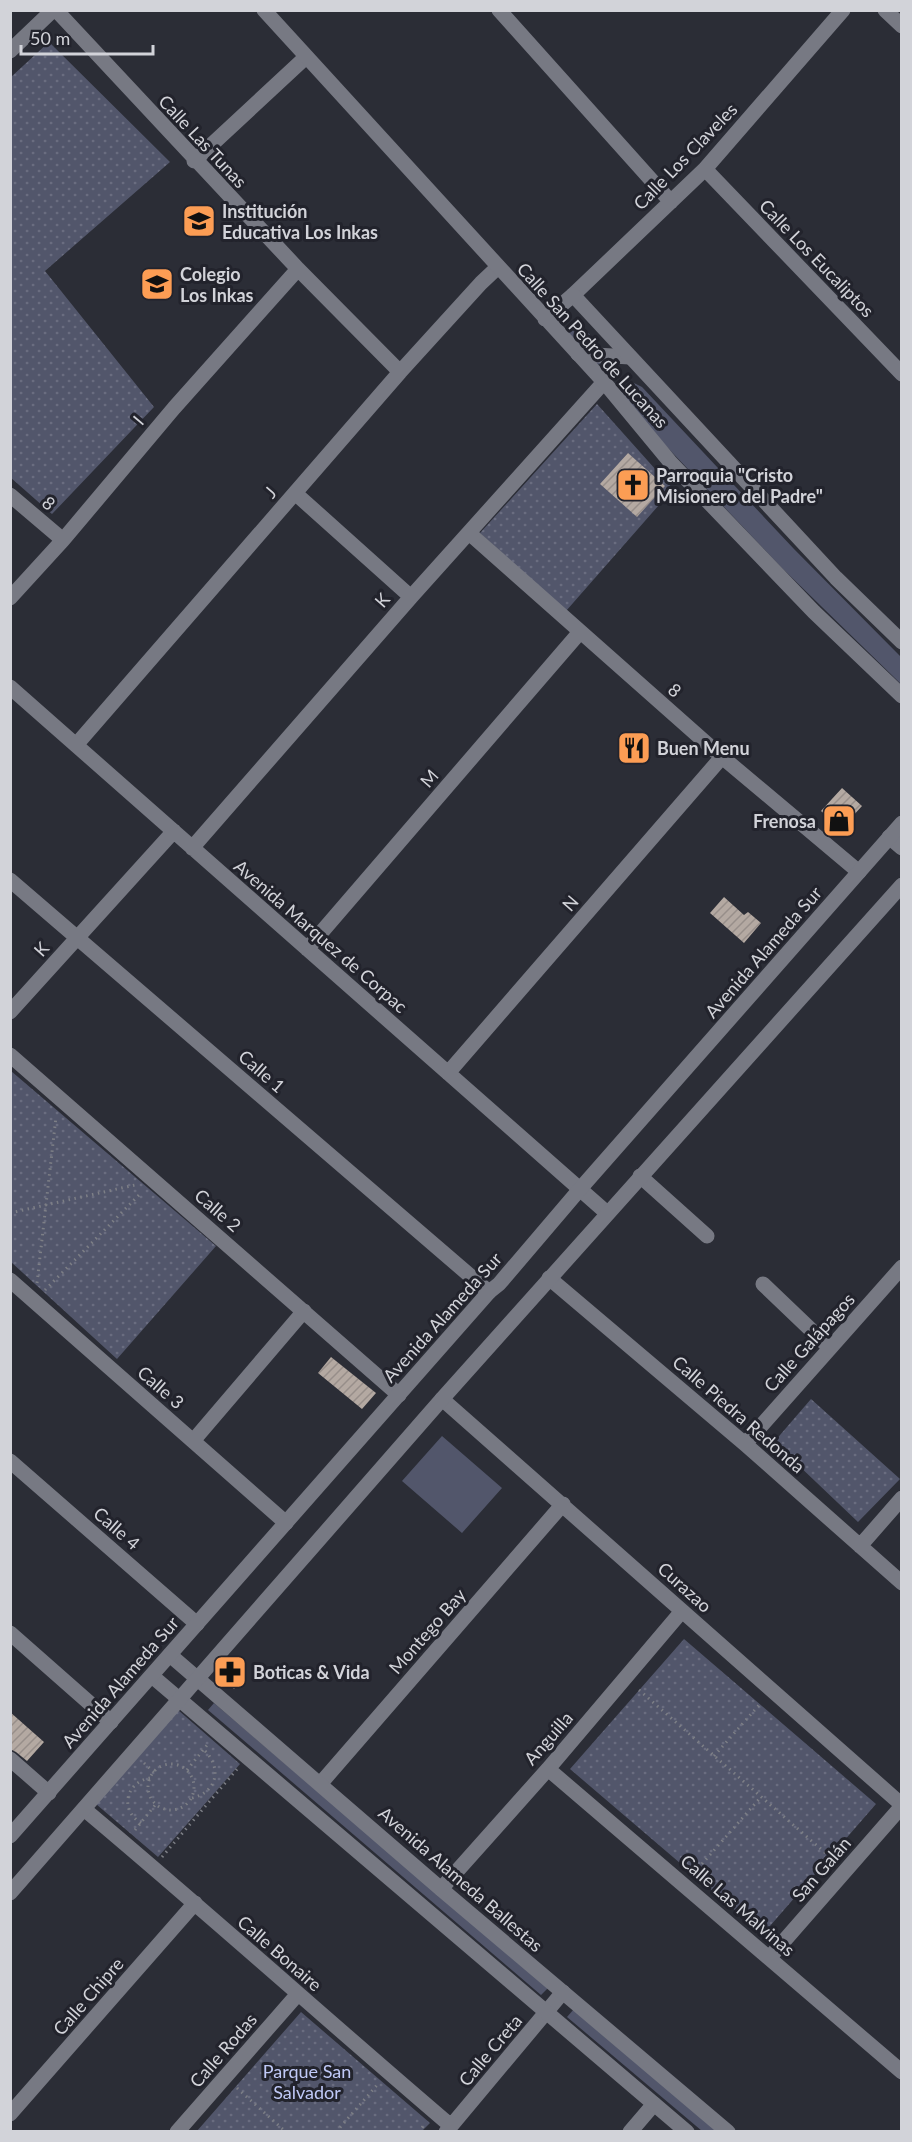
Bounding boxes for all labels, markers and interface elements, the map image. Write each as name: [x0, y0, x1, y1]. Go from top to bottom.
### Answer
scale bar: [21, 18, 153, 56]
text: 50 m: [30, 27, 70, 49]
street label: Calle Las Tunas: [154, 90, 252, 192]
street label: Calle Los Claveles: [628, 98, 742, 214]
street label: Calle Los Eucaliptos: [755, 194, 879, 322]
place label: Institución Educativa Los Inkas: [222, 200, 378, 243]
school or university icon: Institución Educativa Los Inkas: [181, 203, 217, 239]
street label: Calle San Pedro de Lucanas: [513, 258, 673, 432]
place label: Colegio Los Inkas: [180, 263, 254, 306]
school or university icon: Colegio Los Inkas: [139, 266, 175, 302]
street label: I: [128, 411, 148, 429]
place label: Parroquia "Cristo Misionero del Padre": [656, 464, 823, 507]
church icon: Parroquia "Cristo Misionero del Padre": [615, 467, 651, 503]
street label: J: [259, 482, 281, 502]
street label: 8: [38, 491, 60, 515]
street label: K: [370, 588, 394, 612]
street label: 8: [664, 678, 686, 702]
restaurant icon: Buen Menu: [616, 730, 652, 766]
place label: Buen Menu: [657, 737, 750, 759]
street label: M: [415, 764, 443, 792]
shop icon: Frenosa: [821, 803, 857, 839]
place label: Frenosa: [753, 810, 816, 832]
street label: Avenida Marquez de Corpac: [230, 855, 412, 1018]
street label: Avenida Alameda Sur: [700, 881, 826, 1022]
street label: N: [557, 891, 583, 915]
street label: K: [29, 937, 53, 961]
street label: Calle 1: [234, 1045, 290, 1097]
street label: Calle 2: [190, 1184, 246, 1236]
street label: Avenida Alameda Sur: [378, 1247, 506, 1386]
street label: Calle Galápagos: [759, 1288, 859, 1396]
street label: Calle Piedra Redonda: [668, 1351, 810, 1477]
street label: Calle 3: [133, 1361, 189, 1413]
street label: Calle 4: [89, 1502, 145, 1554]
street label: Curazao: [654, 1557, 716, 1617]
street label: Montego Bay: [384, 1583, 471, 1678]
street label: Avenida Alameda Sur: [57, 1611, 183, 1752]
pharmacy icon: Boticas & Vida: [212, 1654, 248, 1690]
place label: Boticas & Vida: [253, 1661, 370, 1683]
street label: Anguilla: [519, 1707, 577, 1769]
street label: Avenida Alameda Ballestas: [374, 1802, 548, 1956]
street label: San Galán: [787, 1832, 855, 1906]
street label: Calle Las Malvinas: [676, 1849, 800, 1961]
street label: Calle Bonaire: [233, 1910, 327, 1996]
street label: Calle Chipre: [48, 1953, 128, 2039]
street label: Calle Rodas: [185, 2008, 261, 2092]
street label: Calle Creta: [454, 2010, 526, 2090]
park label: Parque San Salvador: [263, 2060, 351, 2103]

